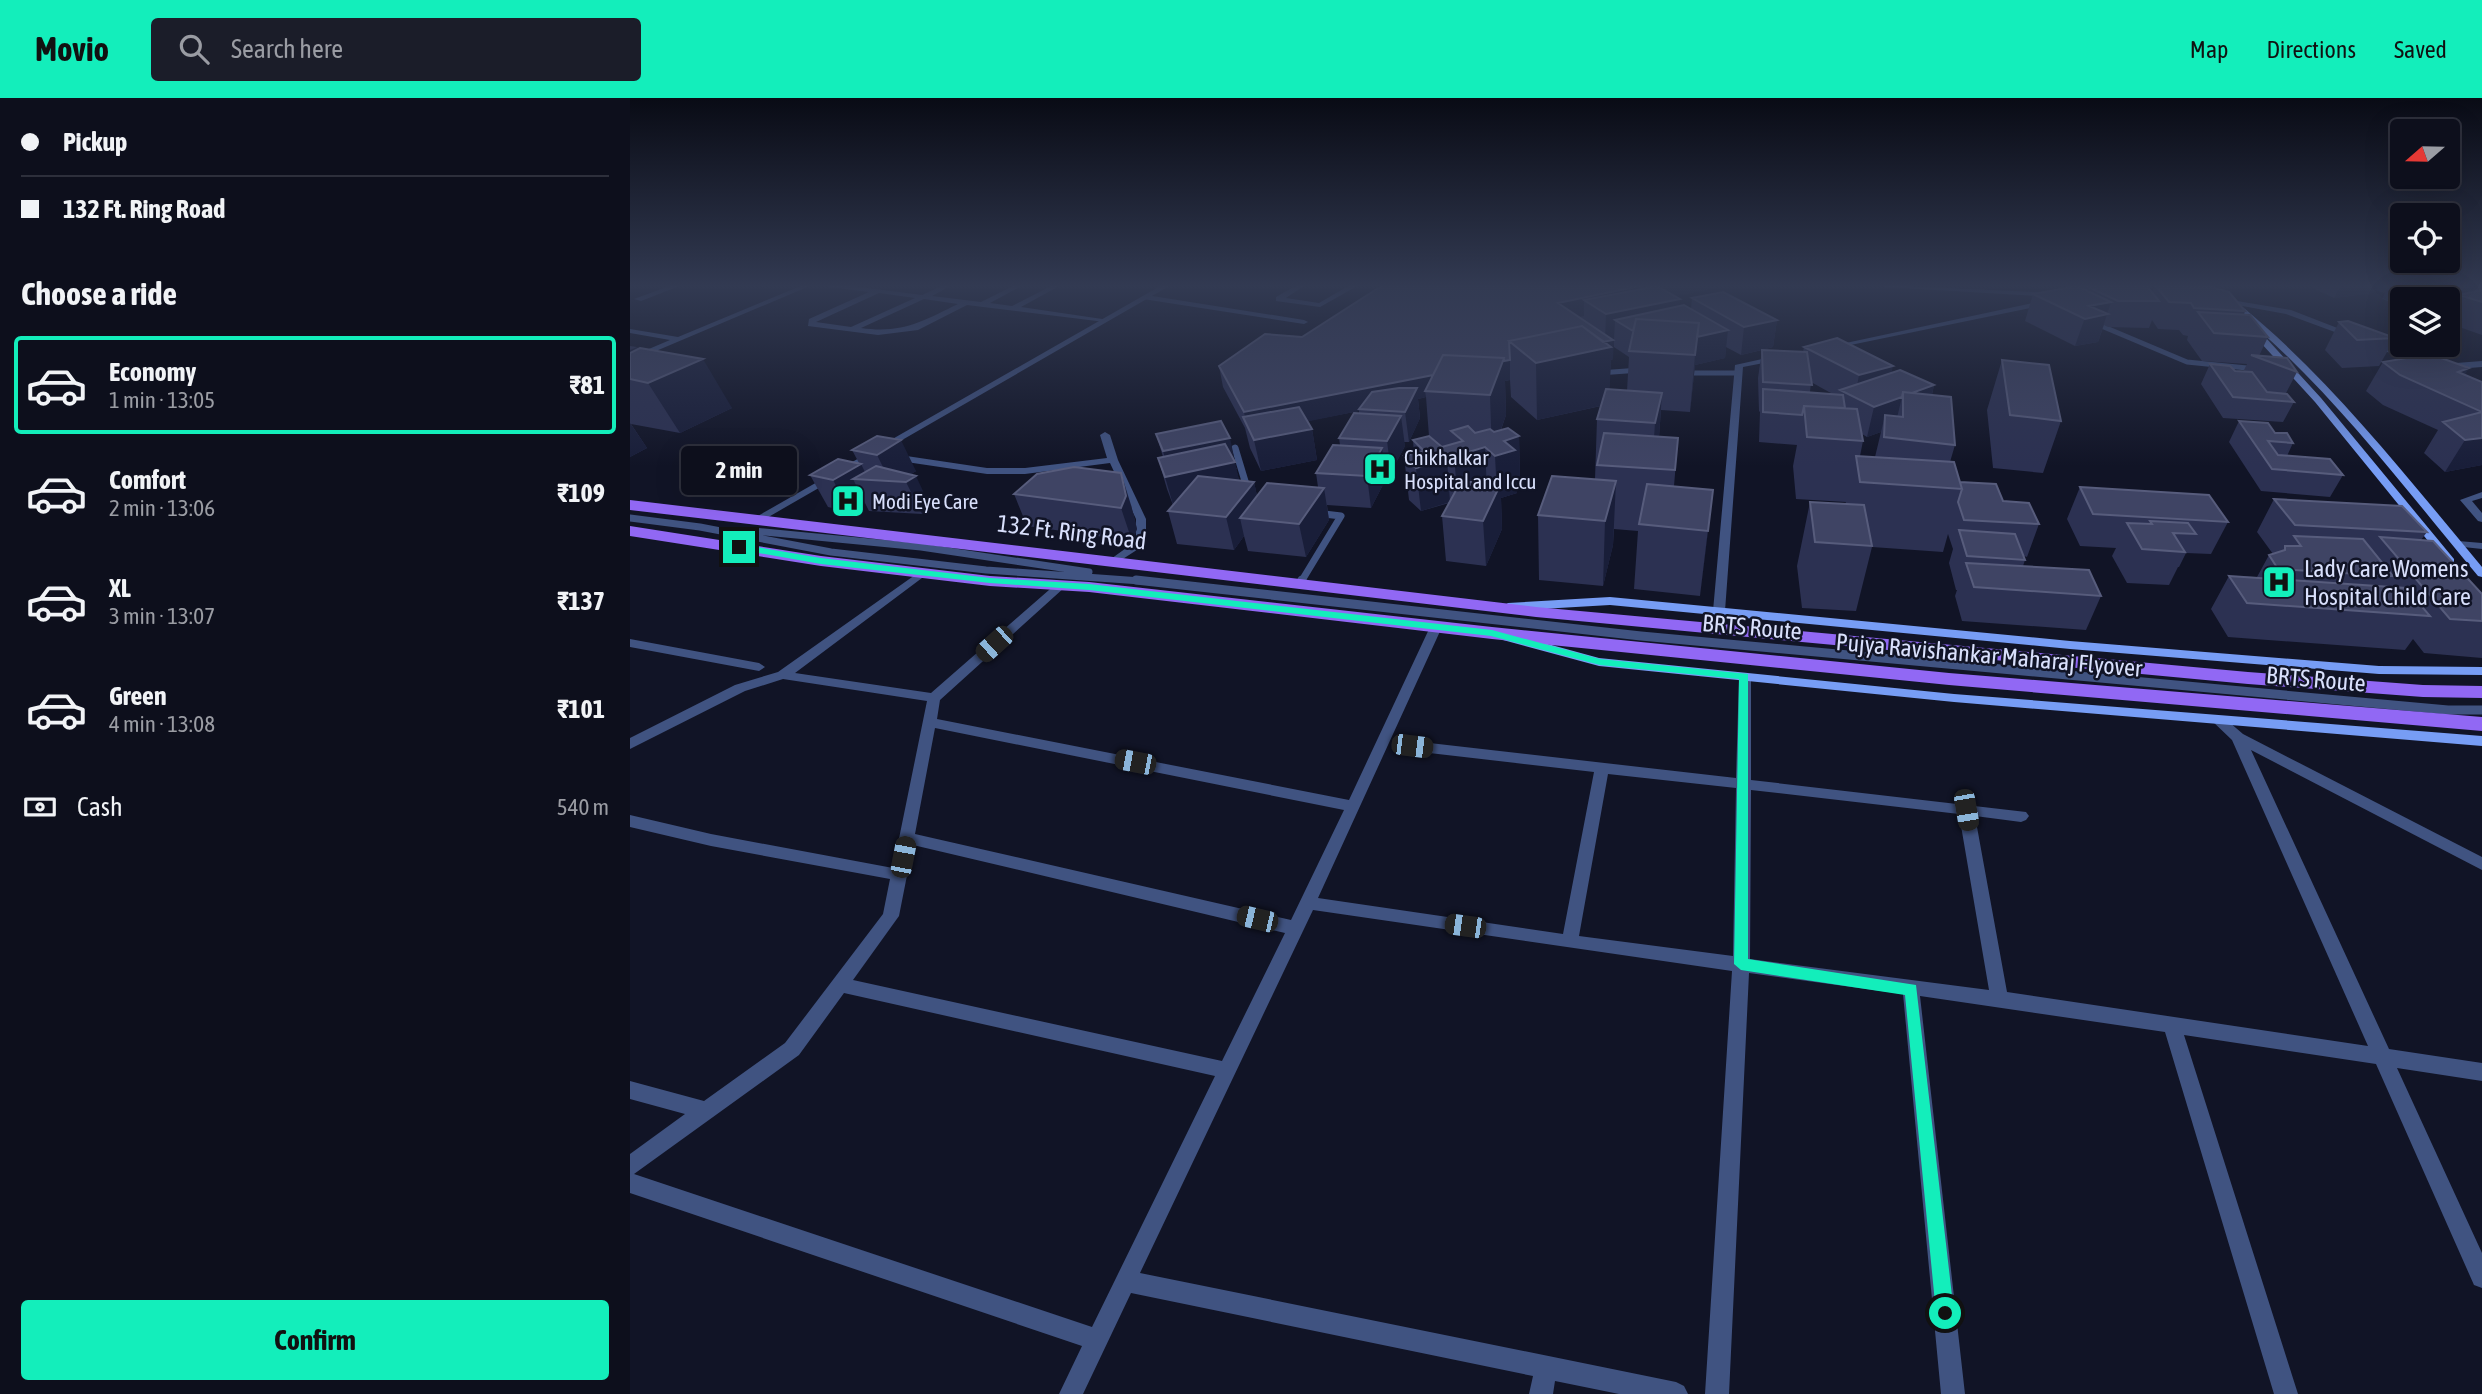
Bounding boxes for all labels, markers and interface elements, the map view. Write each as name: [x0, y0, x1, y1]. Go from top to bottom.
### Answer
search box: [151, 18, 641, 81]
text: Movio: [35, 30, 109, 68]
icon: search: [175, 30, 213, 68]
text: Search here: [231, 34, 343, 64]
text: Map: [2190, 36, 2228, 63]
text: Directions: [2266, 36, 2356, 63]
text: Saved: [2394, 36, 2447, 63]
north arrow: [2390, 119, 2460, 189]
map controls: [2390, 119, 2460, 357]
text: Pickup: [63, 127, 127, 157]
text: 132 Ft. Ring Road: [63, 194, 225, 224]
button: locate: [2390, 203, 2460, 273]
text: Choose a ride: [21, 275, 177, 312]
button: layers: [2390, 287, 2460, 357]
icon: car: [25, 354, 88, 417]
text: Economy: [109, 357, 196, 387]
text: ₹81: [569, 370, 605, 400]
text: 1 min · 13:05: [109, 387, 215, 413]
place label: Chikhalkar Hospital and Iccu: [1404, 445, 1536, 493]
callout: 2 min: [681, 446, 797, 494]
hospital icon: Chikhalkar Hospital and Iccu: [1361, 450, 1399, 488]
text: 2 min: [716, 457, 762, 483]
icon: car: [25, 462, 88, 525]
text: Comfort: [109, 465, 186, 495]
text: ₹109: [557, 478, 605, 508]
hospital icon: Modi Eye Care: [829, 482, 867, 520]
place label: Modi Eye Care: [872, 489, 978, 513]
text: 2 min · 13:06: [109, 495, 215, 521]
street label: 132 Ft. Ring Road: [996, 509, 1148, 555]
route end: [723, 531, 755, 563]
place label: Lady Care Womens Hospital Child Care: [2304, 555, 2471, 610]
hospital icon: Lady Care Womens Hospital Child Care: [2260, 563, 2298, 601]
icon: car: [25, 570, 88, 633]
text: XL: [109, 573, 131, 603]
text: ₹137: [557, 586, 605, 616]
text: 3 min · 13:07: [109, 603, 215, 629]
street label: BRTS Route: [1701, 609, 1803, 645]
car: [972, 622, 1017, 666]
street label: Pujya Ravishankar Maharaj Flyover: [1835, 628, 2144, 682]
street label: BRTS Route: [2265, 661, 2367, 697]
icon: car: [25, 678, 88, 741]
text: Green: [109, 681, 167, 711]
text: ₹101: [557, 694, 605, 724]
text: 4 min · 13:08: [109, 711, 215, 737]
car: [1390, 733, 1435, 759]
car: [1113, 748, 1158, 776]
car: [1953, 787, 1980, 833]
icon: cash: [21, 788, 59, 826]
text: Cash: [77, 792, 123, 822]
text: 540 m: [557, 794, 609, 820]
car: [889, 834, 918, 880]
car: [1235, 904, 1280, 934]
car: [1443, 913, 1488, 939]
route start: [1929, 1297, 1961, 1329]
button: Confirm: [21, 1300, 609, 1380]

